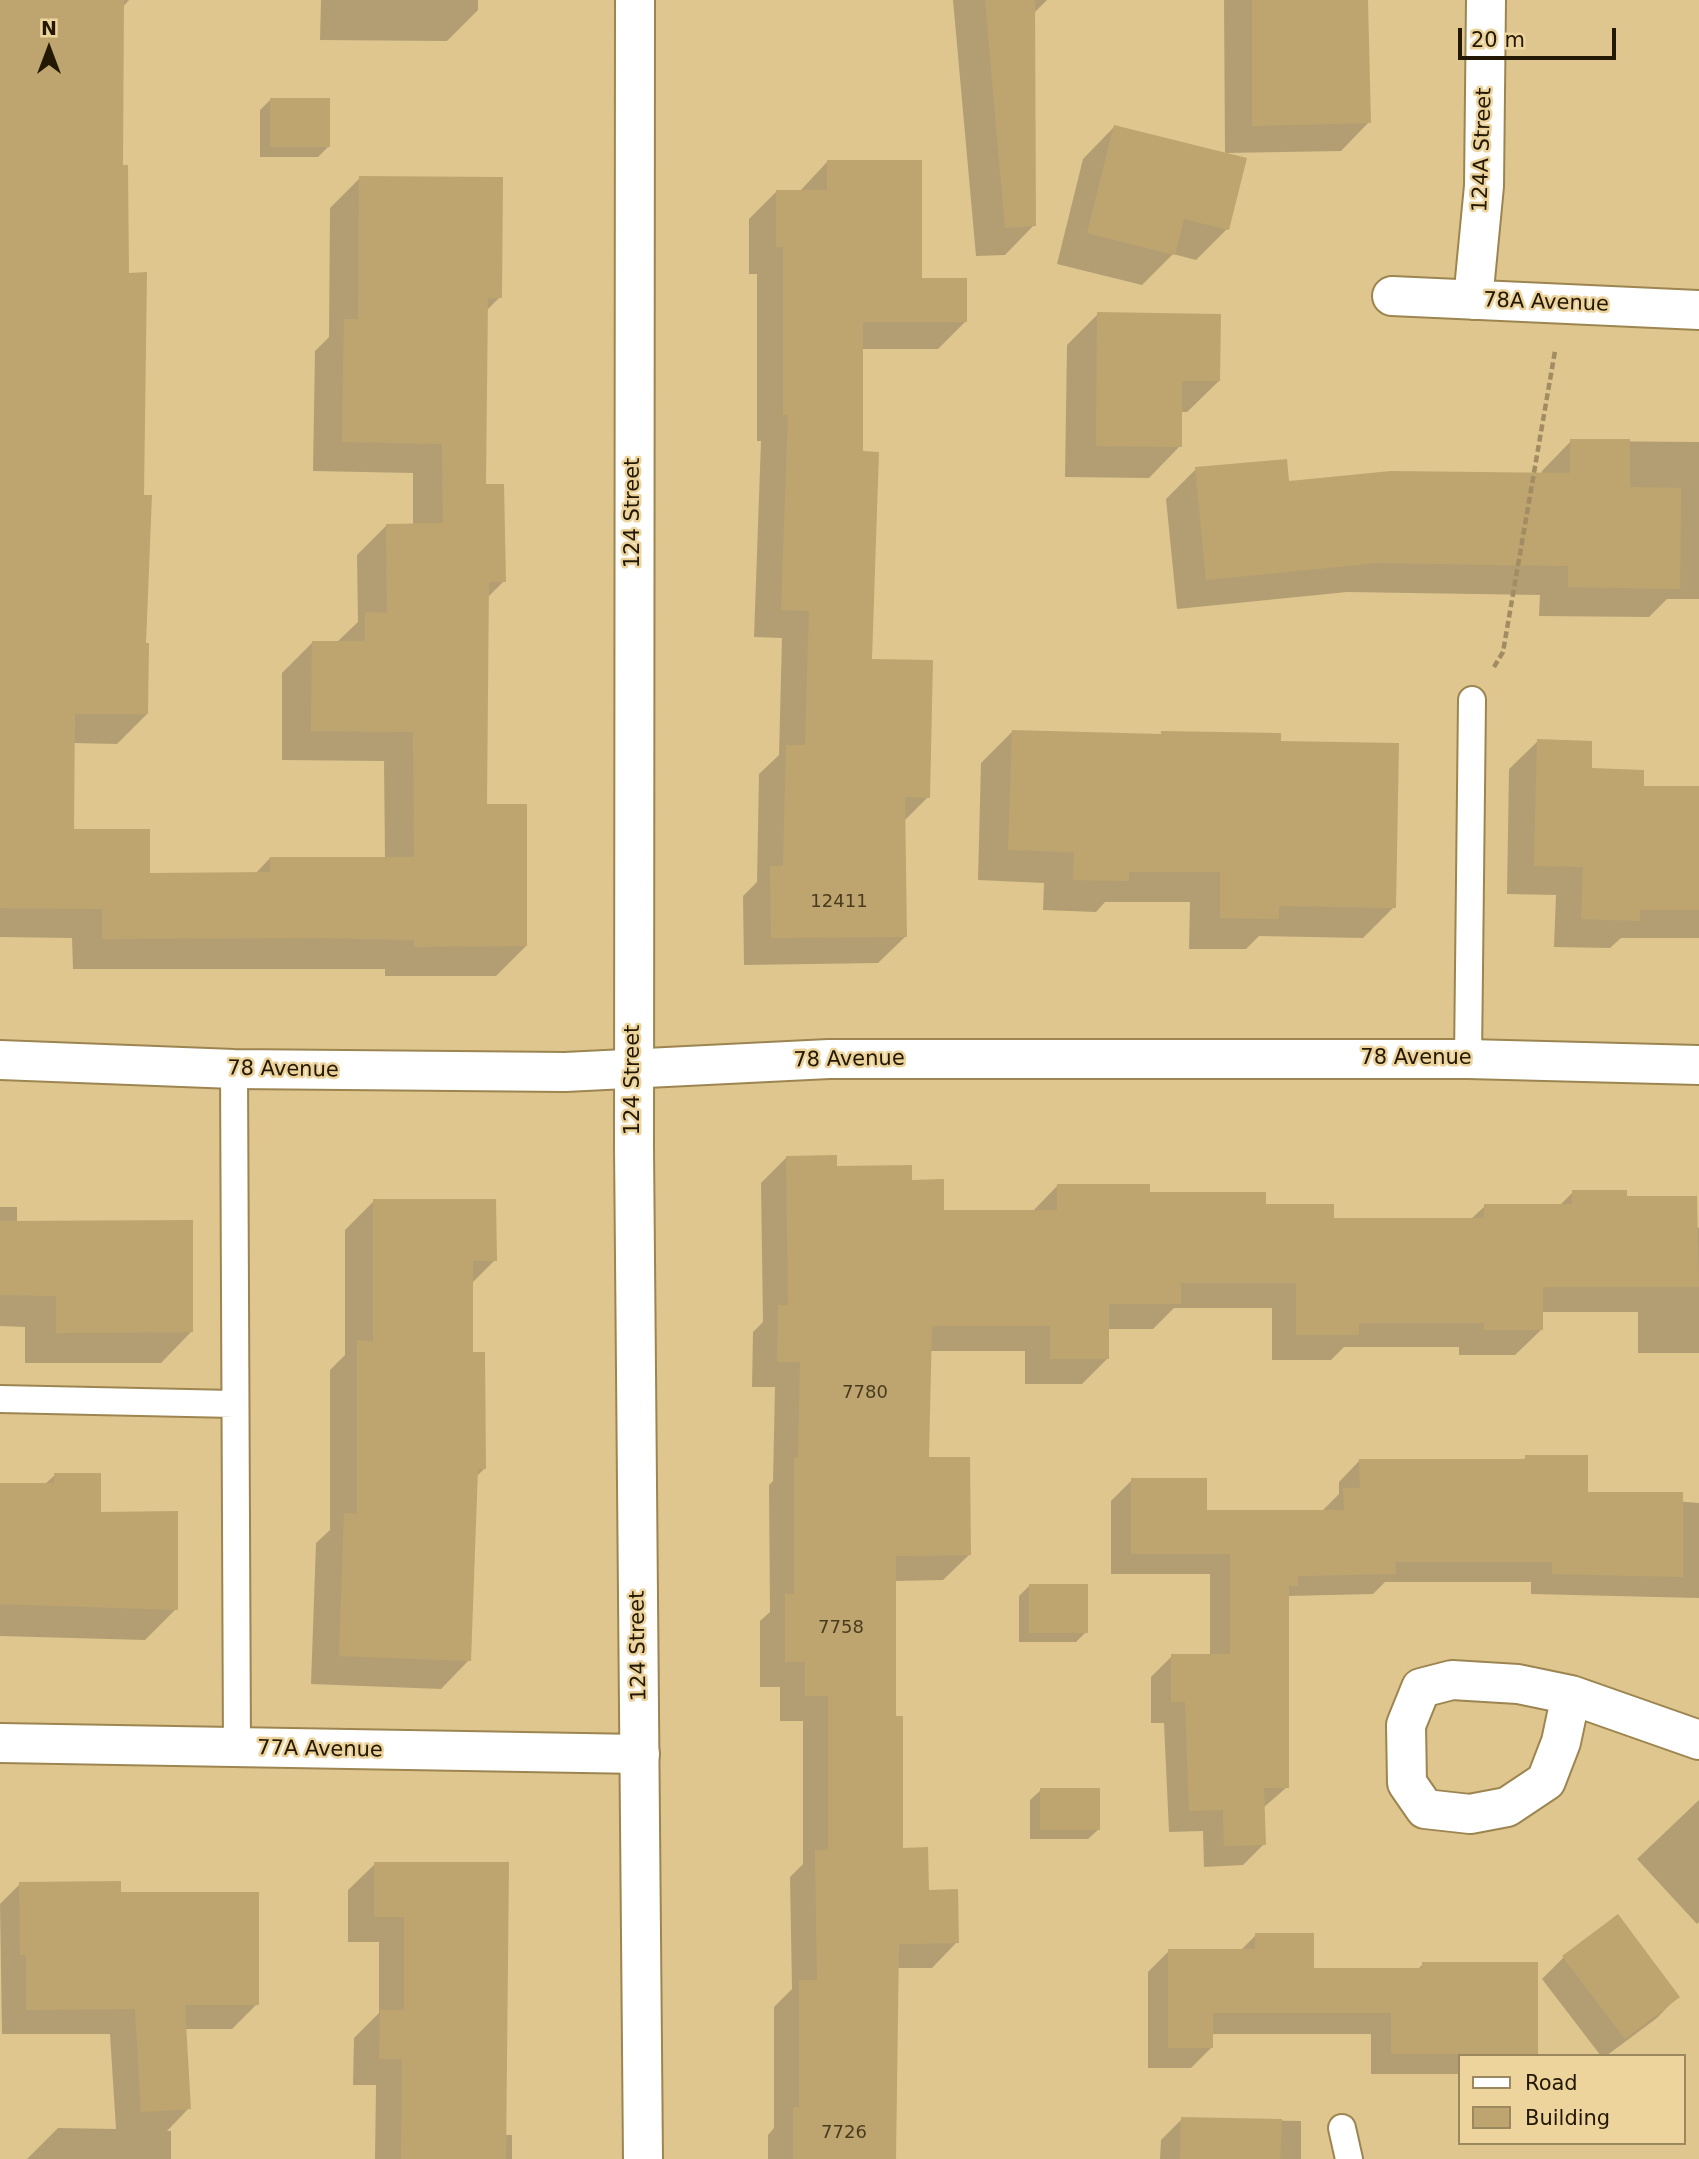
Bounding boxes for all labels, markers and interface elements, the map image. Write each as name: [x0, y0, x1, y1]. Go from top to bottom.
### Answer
north arrow: [14, 14, 84, 84]
scale bar: [1461, 14, 1618, 58]
text: N: [41, 17, 57, 39]
text: 20 m: [1471, 28, 1525, 52]
street label: 124A Street: [1468, 87, 1498, 213]
street label: 78A Avenue: [1483, 288, 1609, 318]
street label: 124 Street: [621, 458, 647, 568]
house number: 12411: [810, 891, 868, 913]
street label: 124 Street: [621, 1025, 647, 1135]
street label: 78 Avenue: [793, 1046, 905, 1074]
street label: 78 Avenue: [1360, 1046, 1472, 1072]
street label: 78 Avenue: [227, 1056, 339, 1084]
house number: 7780: [842, 1382, 888, 1404]
street label: 124 Street: [625, 1591, 653, 1701]
house number: 7758: [818, 1617, 864, 1639]
street label: 77A Avenue: [257, 1736, 383, 1764]
legend: [1458, 2054, 1685, 2145]
text: Road: [1525, 2071, 1578, 2095]
text: Building: [1525, 2106, 1610, 2130]
house number: 7726: [821, 2122, 867, 2144]

